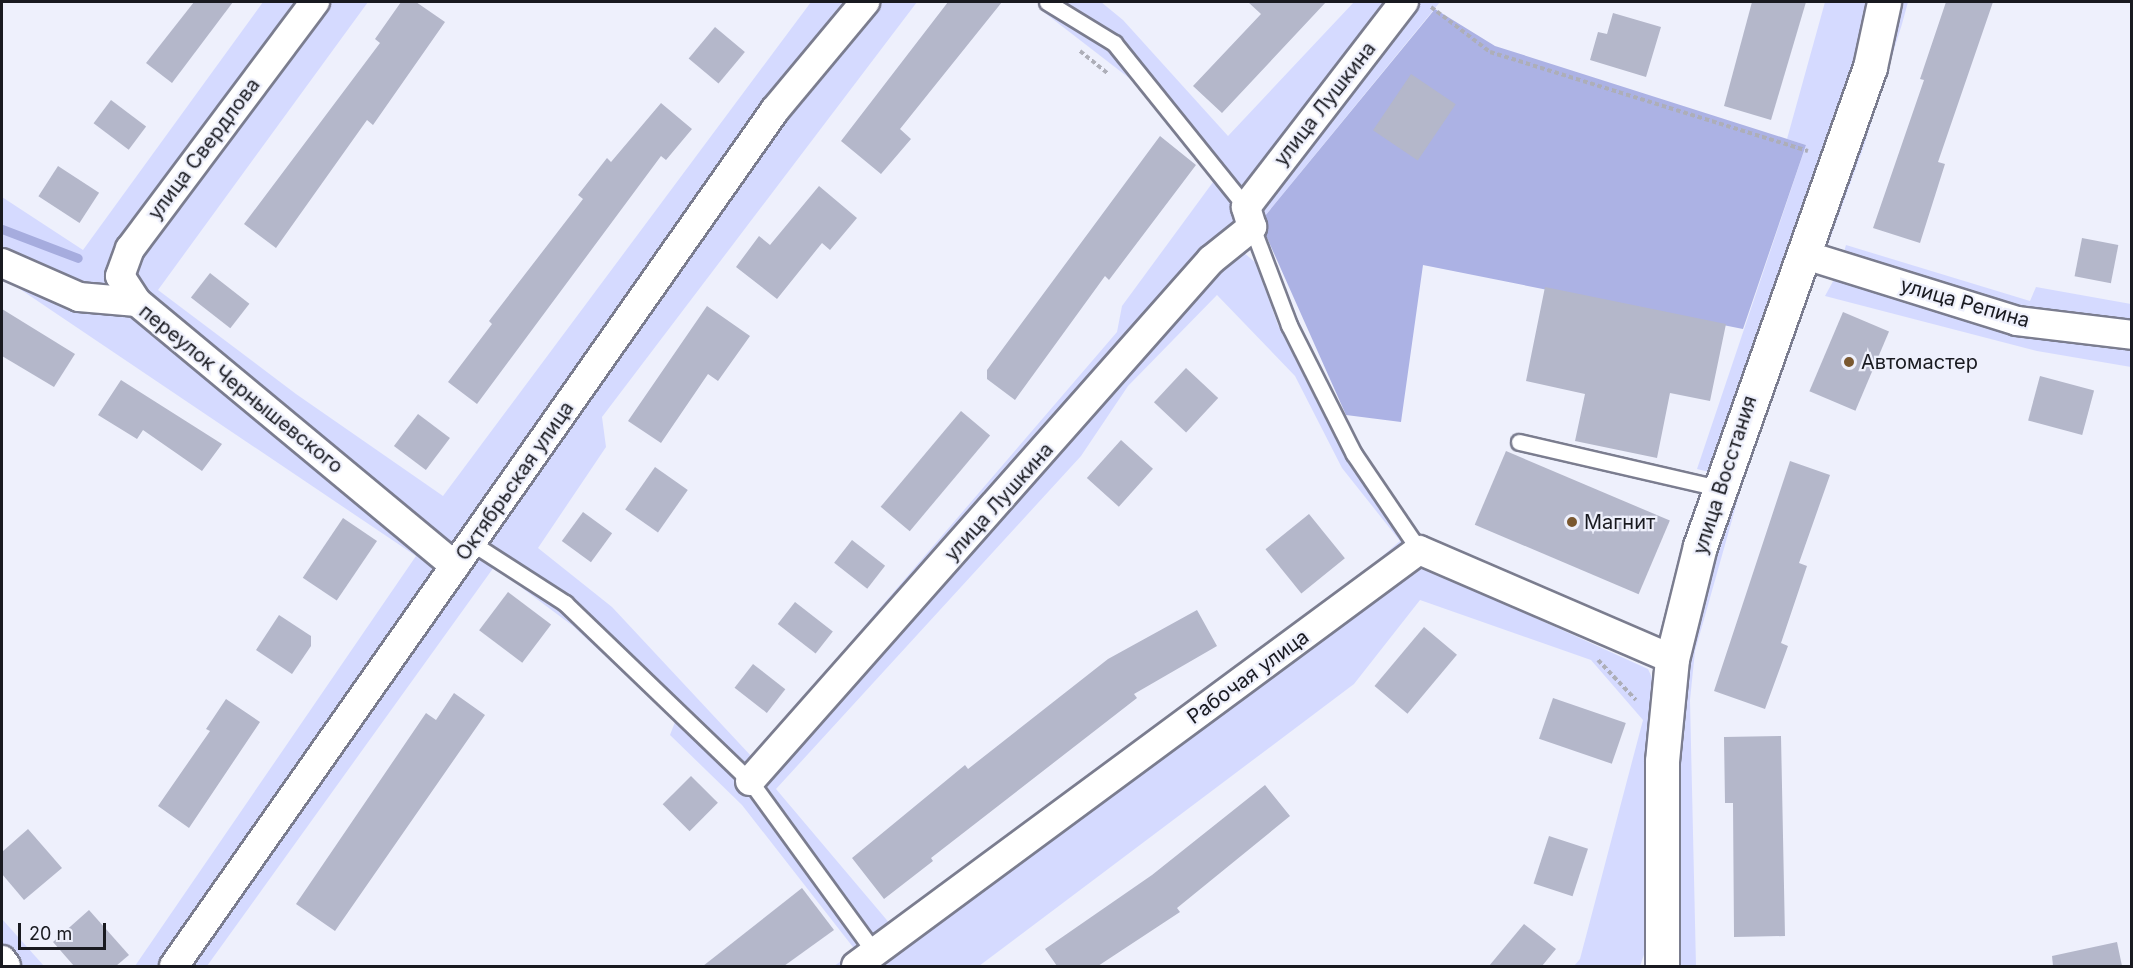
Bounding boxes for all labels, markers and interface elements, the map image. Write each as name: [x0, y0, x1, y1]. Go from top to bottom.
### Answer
street label: улица Лушкина: [1269, 37, 1381, 171]
street label: улица Свердлова: [143, 74, 265, 224]
street label: улица Репина: [1898, 273, 2032, 333]
street label: переулок Чернышевского: [134, 299, 348, 479]
place label: Автомастер: [1861, 350, 1978, 374]
marker: Автомастер: [1842, 355, 1856, 369]
street label: улица Восстания: [1688, 393, 1762, 557]
street label: Октябрьская улица: [451, 397, 579, 565]
street label: улица Лушкина: [940, 438, 1058, 566]
place label: Магнит: [1584, 510, 1655, 534]
marker: Магнит: [1565, 515, 1579, 529]
street label: Рабочая улица: [1183, 625, 1313, 729]
scale bar: [21, 911, 110, 949]
text: 20 m: [29, 923, 72, 944]

